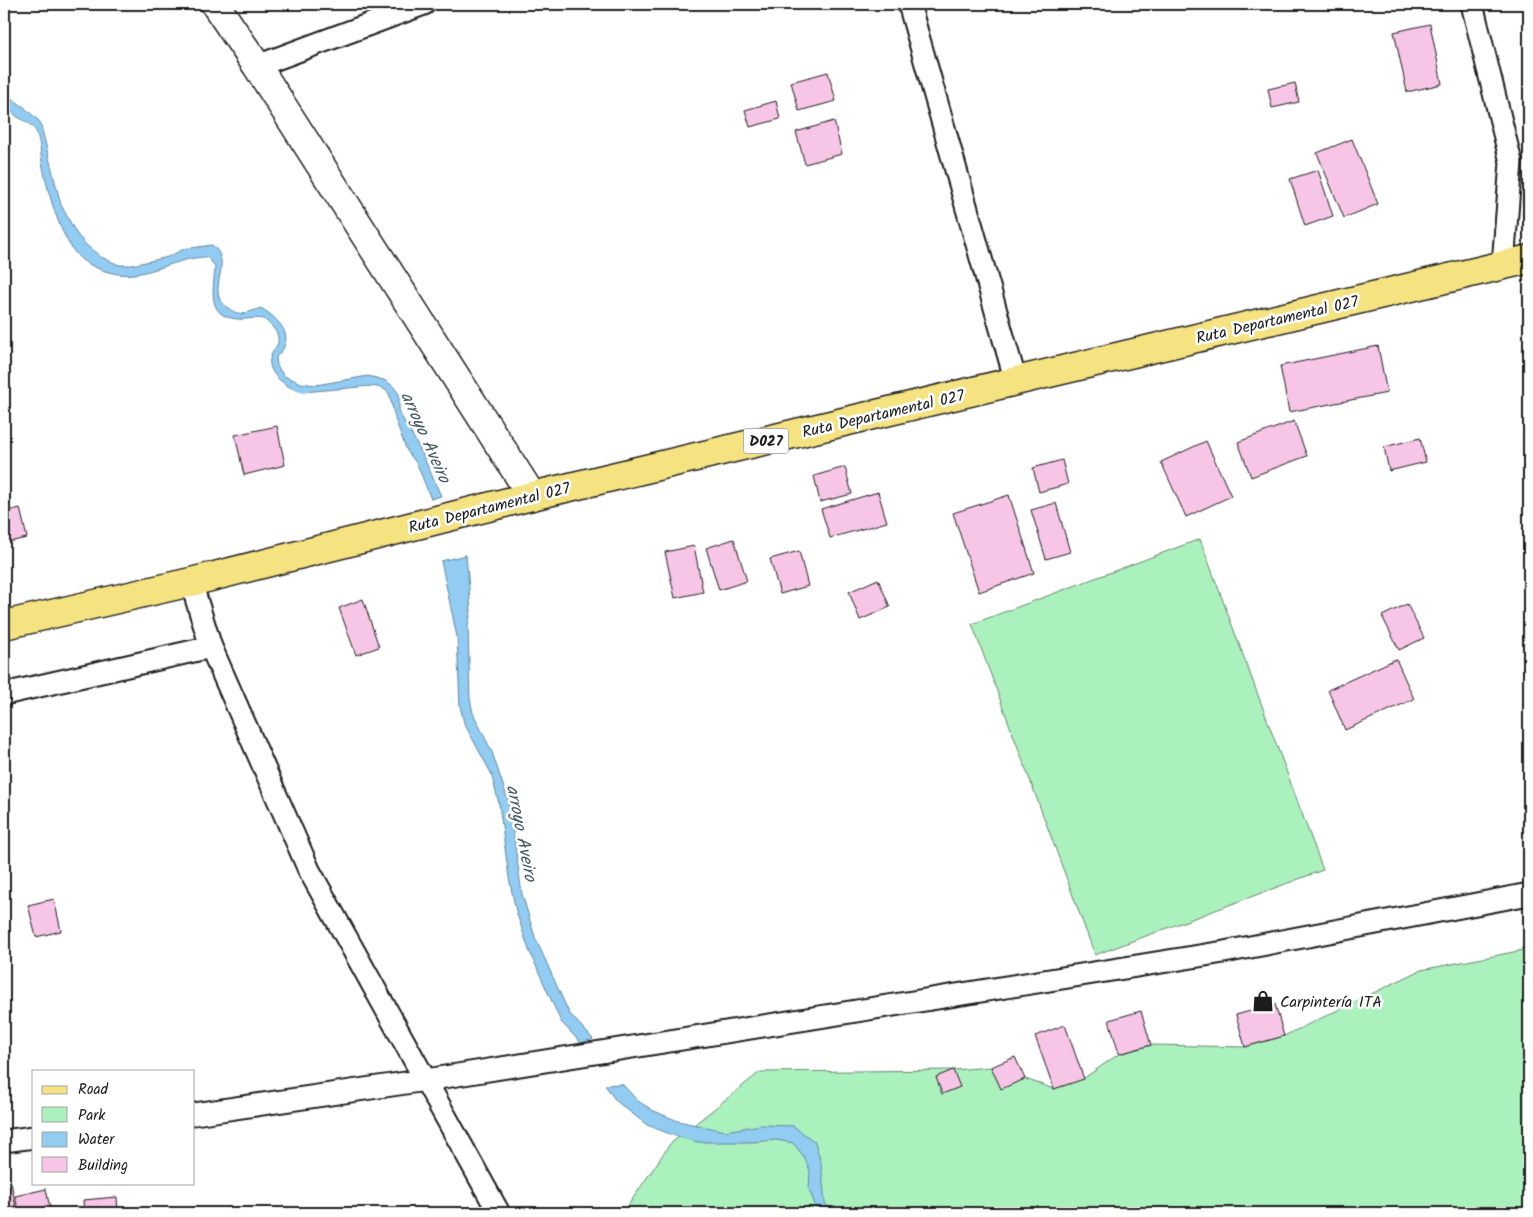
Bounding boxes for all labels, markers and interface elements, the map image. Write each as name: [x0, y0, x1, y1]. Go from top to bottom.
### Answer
street label: Ruta Departamental 027: [1194, 289, 1362, 351]
street label: Ruta Departamental 027: [800, 383, 968, 445]
water label: arroyo Aveiro: [392, 387, 458, 490]
road number: D027: [744, 428, 788, 454]
street label: Ruta Departamental 027: [406, 476, 574, 541]
water label: arroyo Aveiro: [497, 783, 544, 886]
shop icon: Carpintería ITA: [1250, 988, 1276, 1014]
place label: Carpintería ITA: [1280, 990, 1382, 1015]
legend: [32, 1070, 195, 1184]
text: Road: [78, 1078, 109, 1102]
text: Park: [78, 1104, 106, 1128]
text: Water: [78, 1128, 115, 1152]
text: Building: [78, 1154, 128, 1178]

